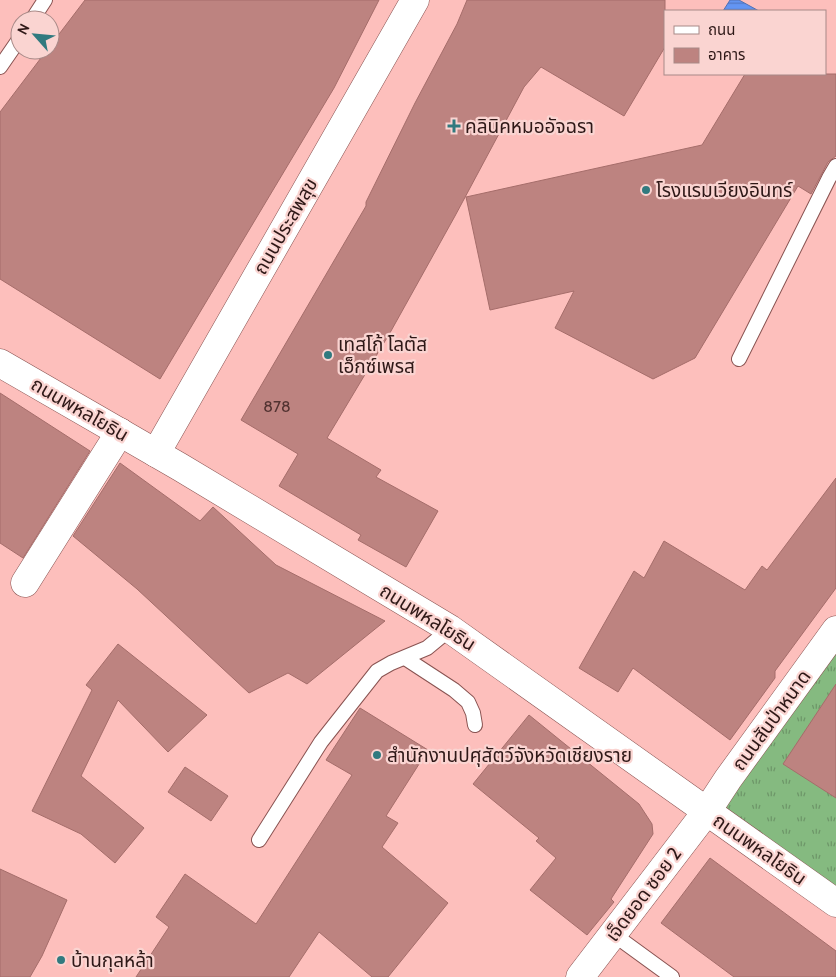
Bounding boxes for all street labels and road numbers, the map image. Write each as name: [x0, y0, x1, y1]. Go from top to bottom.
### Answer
street label: ถนนประสพสุข: [249, 174, 322, 278]
street label: ถนนพหลโยธิน: [27, 372, 132, 447]
street label: ถนนพหลโยธิน: [376, 579, 480, 656]
street label: ถนนสันป่าหนาด: [727, 666, 816, 775]
street label: ถนนพหลโยธิน: [709, 809, 811, 890]
street label: เจ็ดยอด ซอย 2: [601, 843, 686, 946]

